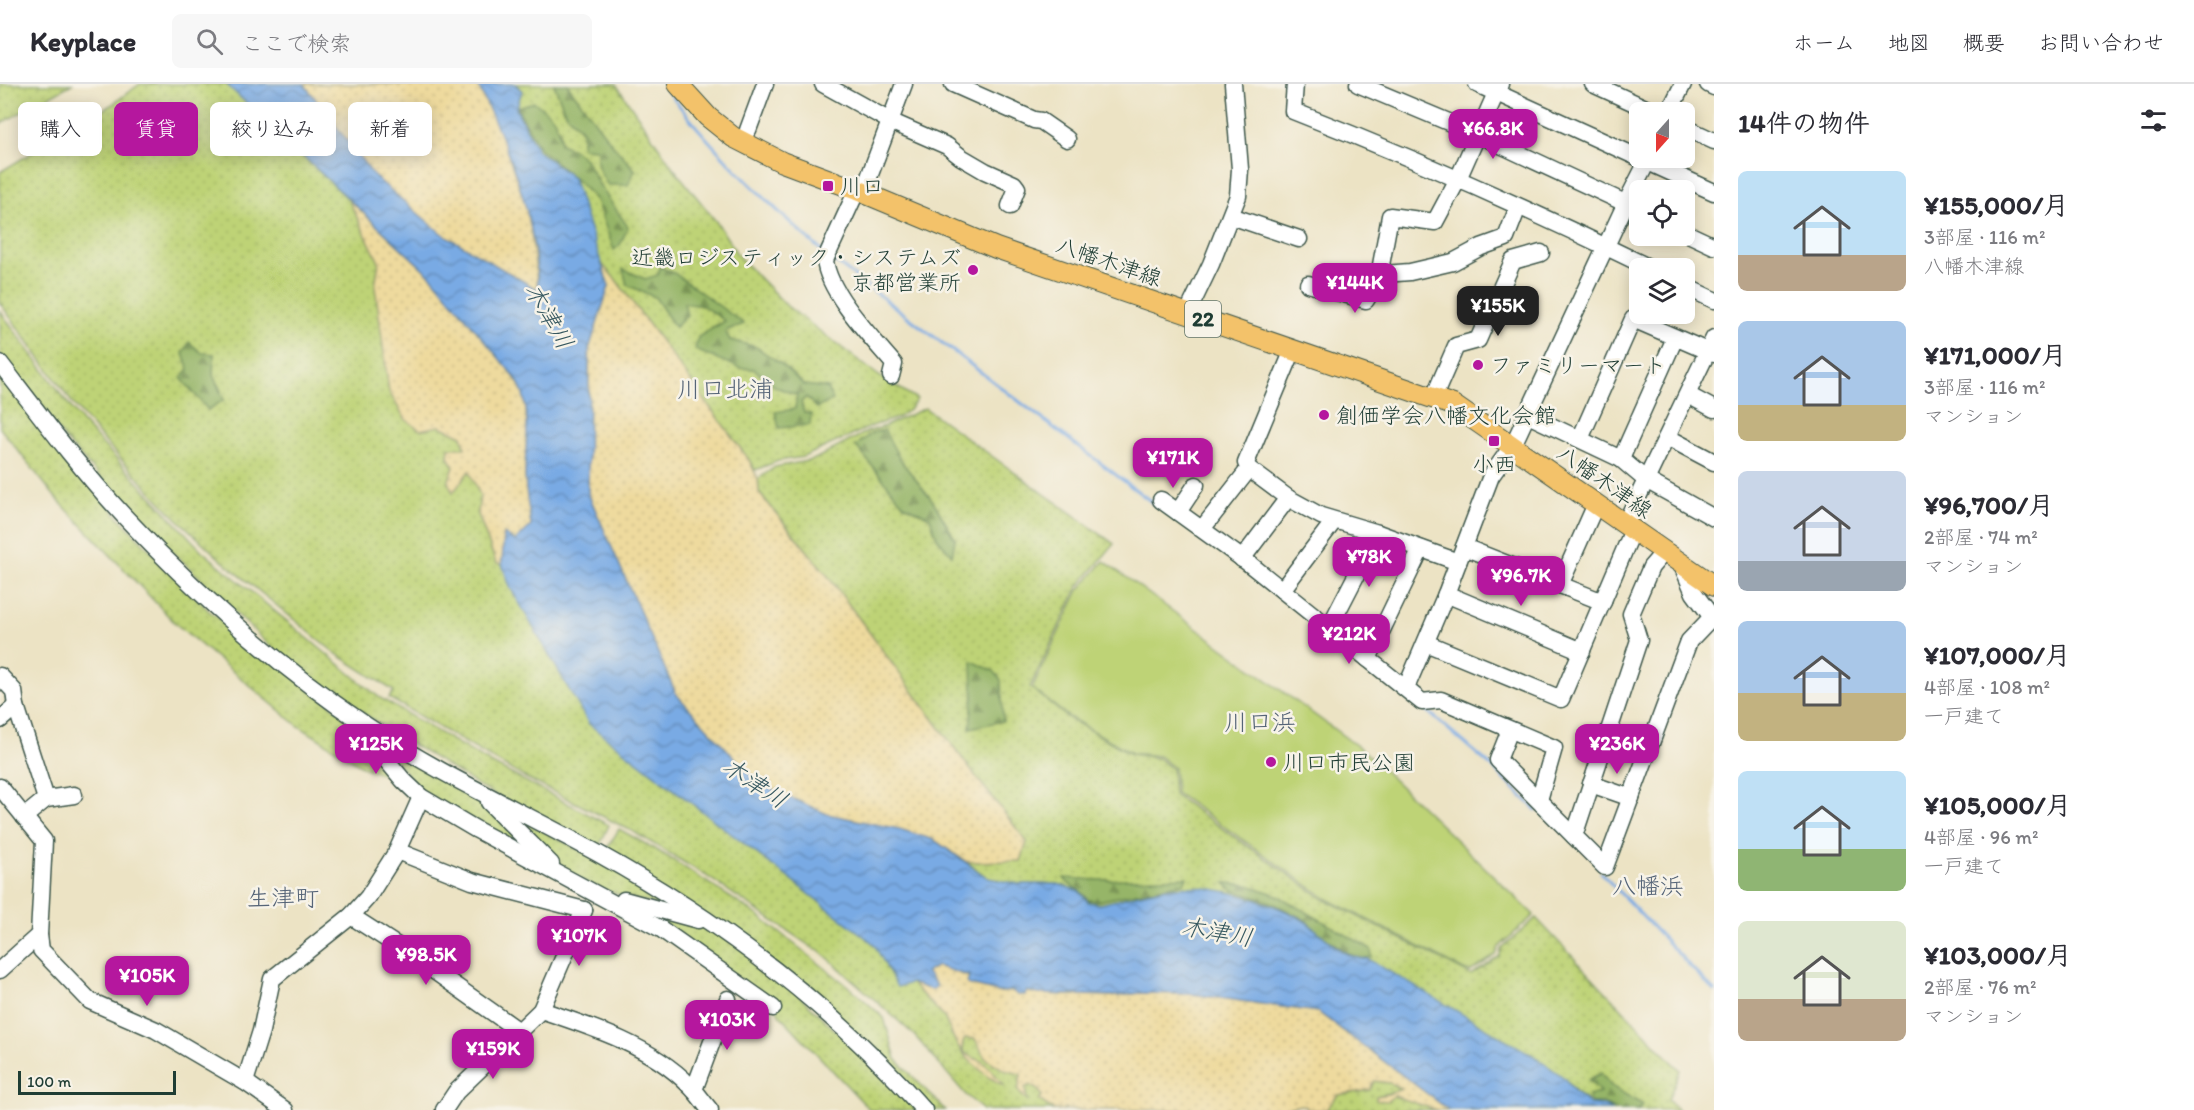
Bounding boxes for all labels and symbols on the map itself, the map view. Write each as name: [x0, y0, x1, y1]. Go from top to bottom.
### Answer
north arrow: [1629, 102, 1695, 168]
pin: ¥66.8K: [1444, 109, 1542, 160]
place label: 川口: [840, 173, 884, 200]
marker: 川口: [821, 179, 835, 193]
street label: 八幡木津線: [1052, 231, 1165, 292]
place label: 近畿ロジスティック・システムズ 京都営業所: [631, 244, 961, 296]
marker: 近畿ロジスティック・システムズ 京都営業所: [966, 263, 980, 277]
pin: ¥144K: [1313, 263, 1397, 314]
water label: 木津川: [519, 277, 580, 354]
pin: ¥155K: [1456, 286, 1540, 337]
road number: 22: [1185, 301, 1221, 337]
place label: ファミリーマート: [1490, 352, 1666, 379]
marker: ファミリーマート: [1471, 358, 1485, 372]
district label: 川口北浦: [677, 374, 773, 403]
place label: 創価学会八幡文化会館: [1336, 402, 1556, 429]
marker: 創価学会八幡文化会館: [1317, 408, 1331, 422]
marker: 小西: [1487, 434, 1501, 448]
pin: ¥171K: [1131, 438, 1215, 489]
street label: 八幡木津線: [1552, 439, 1658, 524]
place label: 小西: [1472, 451, 1516, 478]
pin: ¥78K: [1333, 537, 1405, 588]
pin: ¥96.7K: [1472, 556, 1570, 607]
pin: ¥212K: [1307, 614, 1391, 665]
district label: 川口浜: [1224, 707, 1296, 736]
pin: ¥125K: [334, 724, 418, 775]
pin: ¥236K: [1575, 724, 1659, 775]
place label: 川口市民公園: [1283, 749, 1415, 776]
water label: 木津川: [717, 751, 793, 814]
marker: 川口市民公園: [1264, 755, 1278, 769]
district label: 八幡浜: [1612, 871, 1684, 900]
district label: 生津町: [247, 883, 319, 912]
water label: 木津川: [1179, 911, 1255, 952]
pin: ¥107K: [537, 916, 621, 967]
pin: ¥98.5K: [377, 935, 475, 986]
pin: ¥105K: [105, 956, 189, 1007]
pin: ¥103K: [685, 1000, 769, 1051]
pin: ¥159K: [451, 1029, 535, 1080]
scale bar: [18, 1068, 176, 1096]

